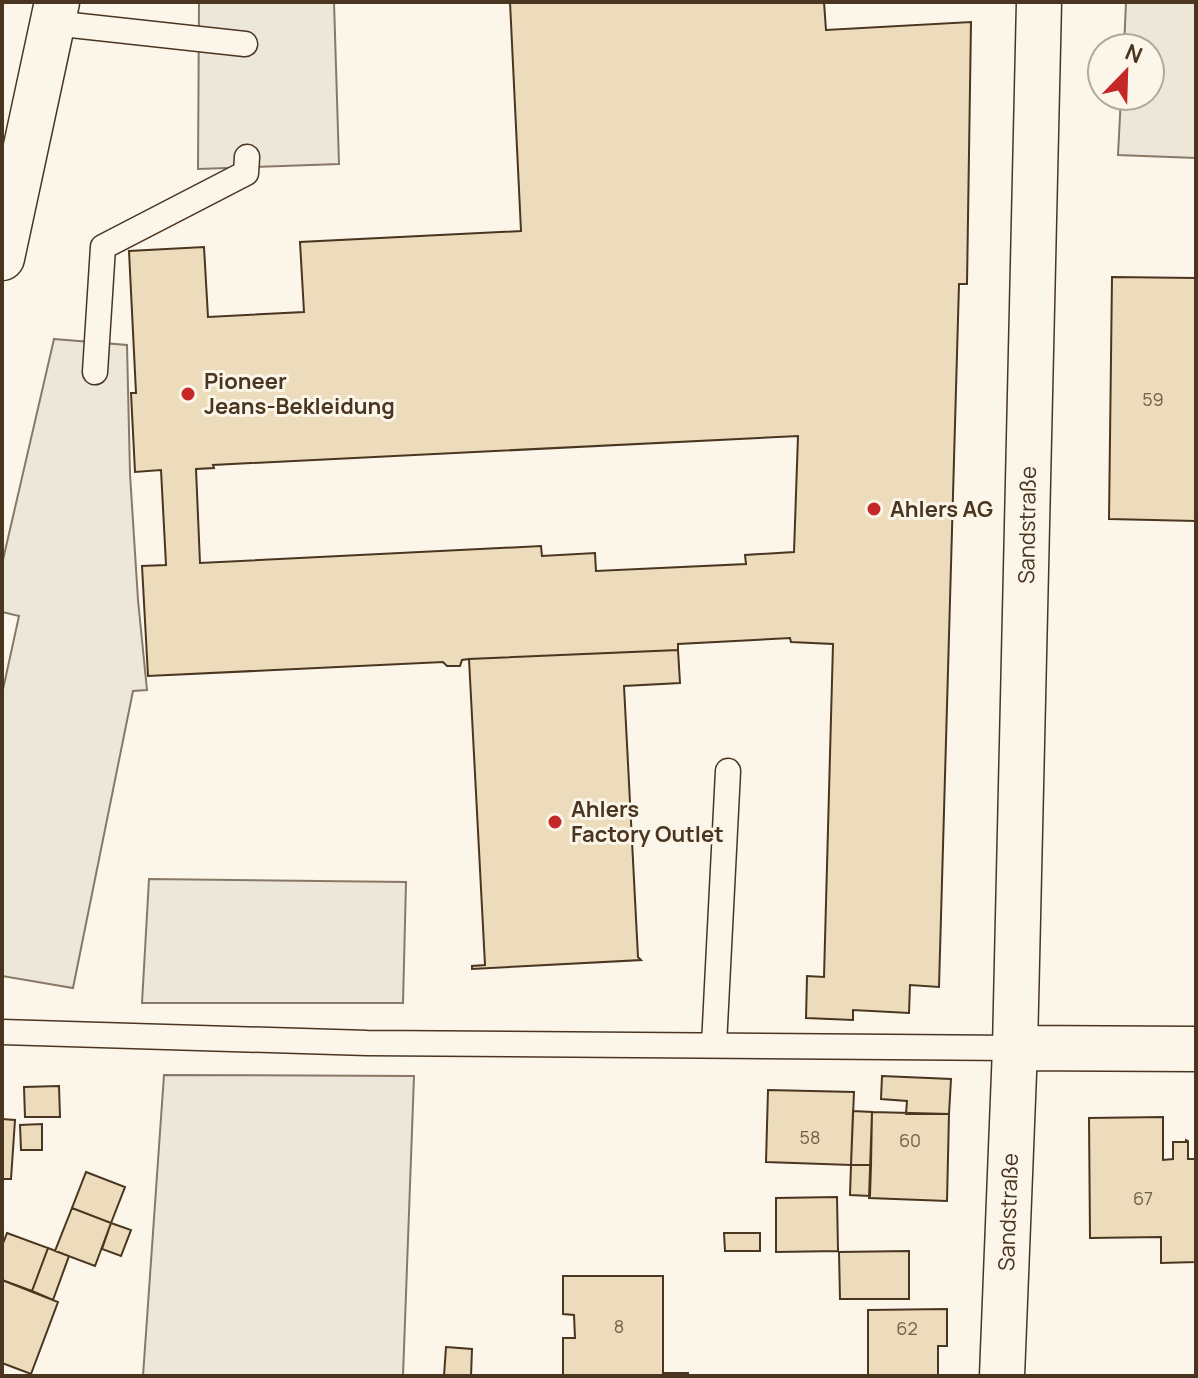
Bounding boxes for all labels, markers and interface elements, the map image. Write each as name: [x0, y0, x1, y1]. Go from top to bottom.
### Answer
north arrow: [1086, 32, 1166, 112]
text: N: [1121, 37, 1147, 70]
place label: Pioneer Jeans-Bekleidung: [204, 366, 395, 421]
marker: Pioneer Jeans-Bekleidung: [179, 385, 197, 403]
house number: 59: [1142, 387, 1164, 411]
street label: Sandstraße: [1011, 466, 1043, 584]
place label: Ahlers AG: [890, 494, 993, 524]
marker: Ahlers AG: [865, 500, 883, 518]
place label: Ahlers Factory Outlet: [571, 794, 724, 849]
marker: Ahlers Factory Outlet: [546, 813, 564, 831]
house number: 58: [800, 1125, 820, 1149]
house number: 60: [899, 1128, 921, 1152]
street label: Sandstraße: [991, 1152, 1025, 1271]
house number: 67: [1133, 1186, 1153, 1210]
house number: 8: [614, 1314, 624, 1338]
house number: 62: [896, 1316, 918, 1340]

